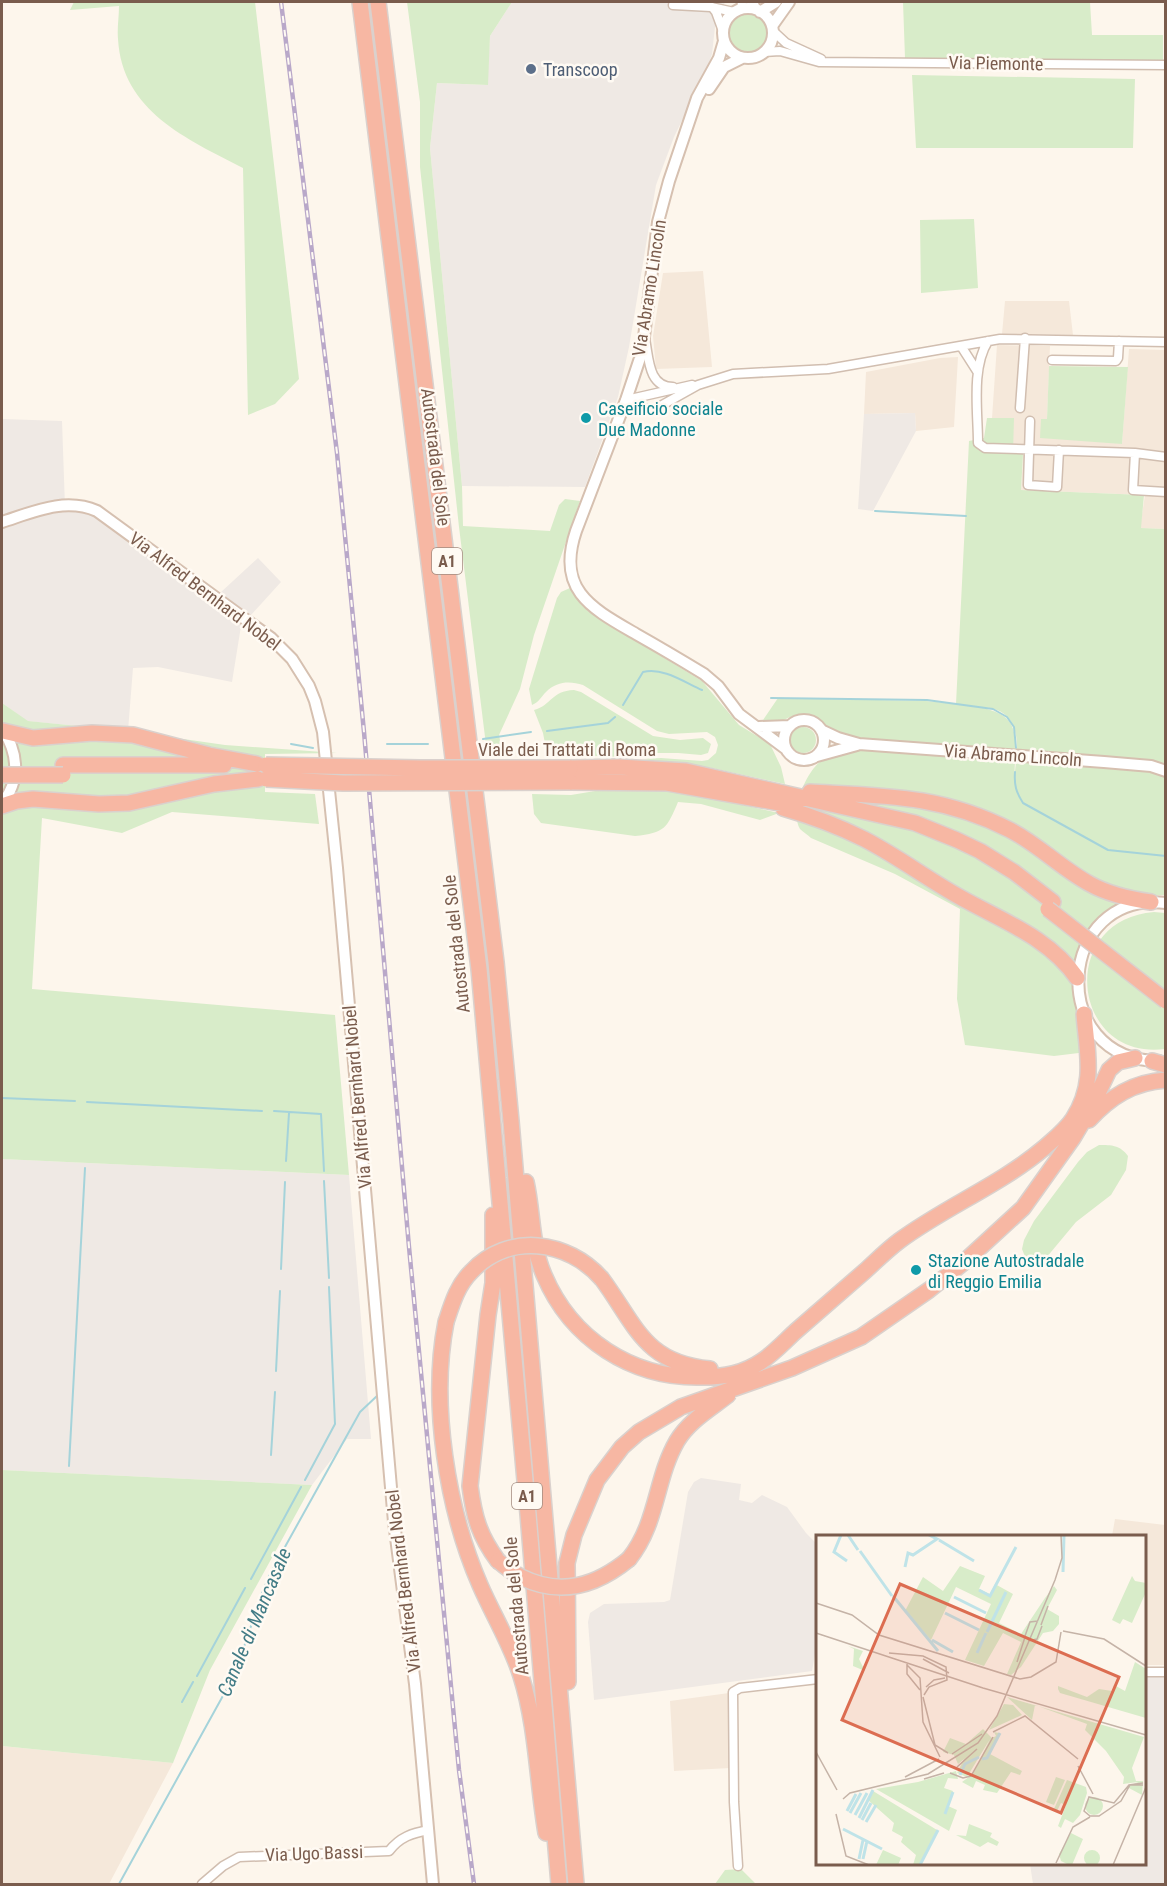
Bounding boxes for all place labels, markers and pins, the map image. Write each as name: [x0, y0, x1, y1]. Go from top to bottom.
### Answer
place label: Transcoop: [543, 59, 618, 80]
marker: Transcoop: [524, 62, 538, 76]
place label: Caseificio sociale Due Madonne: [598, 398, 723, 440]
marker: Caseificio sociale Due Madonne: [579, 411, 593, 425]
place label: Stazione Autostradale di Reggio Emilia: [928, 1250, 1084, 1292]
marker: Stazione Autostradale di Reggio Emilia: [909, 1263, 923, 1277]

